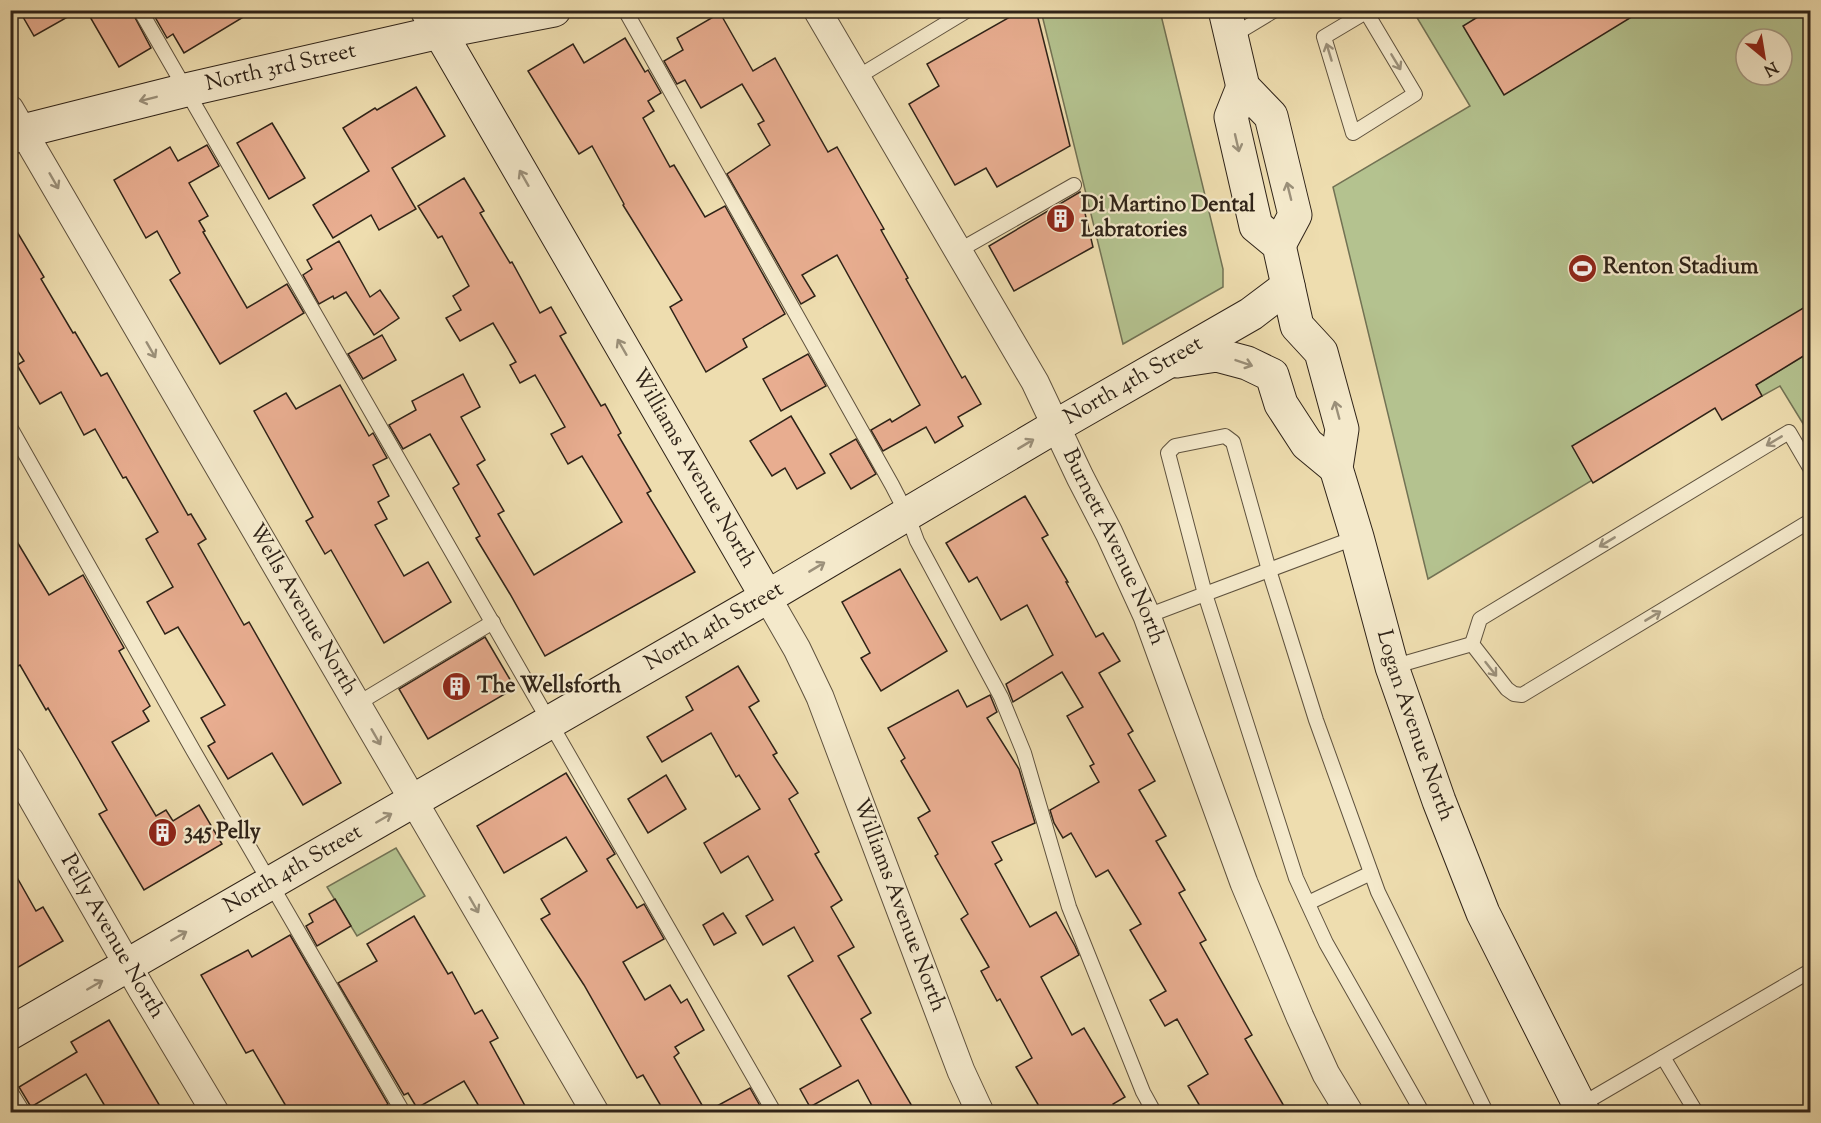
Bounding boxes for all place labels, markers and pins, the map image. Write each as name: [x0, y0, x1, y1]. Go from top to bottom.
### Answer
place label: Di Martino Dental Labratories: [1081, 190, 1256, 247]
building icon: Di Martino Dental Labratories: [1044, 203, 1076, 235]
sports icon: Renton Stadium: [1566, 252, 1598, 284]
place label: Renton Stadium: [1603, 252, 1759, 284]
building icon: The Wellsforth: [440, 671, 472, 703]
place label: The Wellsforth: [477, 671, 621, 703]
building icon: 345 Pelly: [147, 817, 179, 849]
place label: 345 Pelly: [184, 817, 261, 849]

